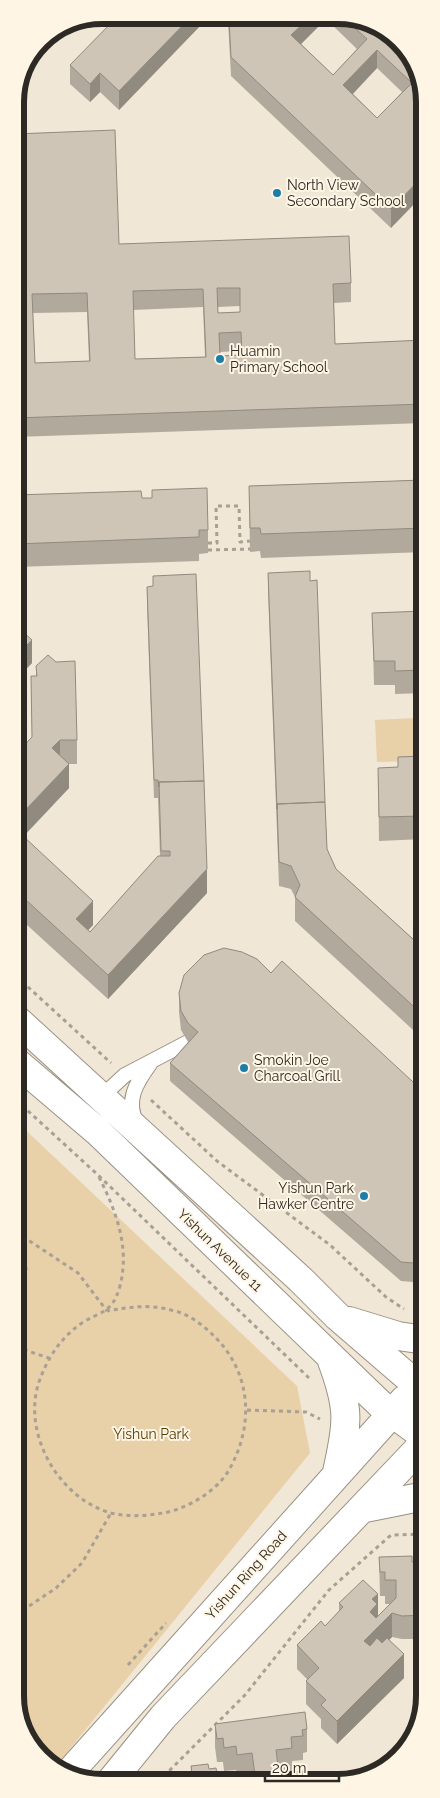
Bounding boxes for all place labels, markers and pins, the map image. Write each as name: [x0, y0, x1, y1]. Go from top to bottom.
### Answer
place label: North View Secondary School: [287, 177, 405, 209]
marker: North View Secondary School: [271, 187, 283, 199]
place label: Huamin Primary School: [230, 343, 328, 375]
marker: Huamin Primary School: [214, 353, 226, 365]
place label: Smokin Joe Charcoal Grill: [254, 1052, 340, 1084]
marker: Smokin Joe Charcoal Grill: [238, 1062, 250, 1074]
place label: Yishun Park Hawker Centre: [258, 1180, 355, 1212]
marker: Yishun Park Hawker Centre: [358, 1190, 370, 1202]

